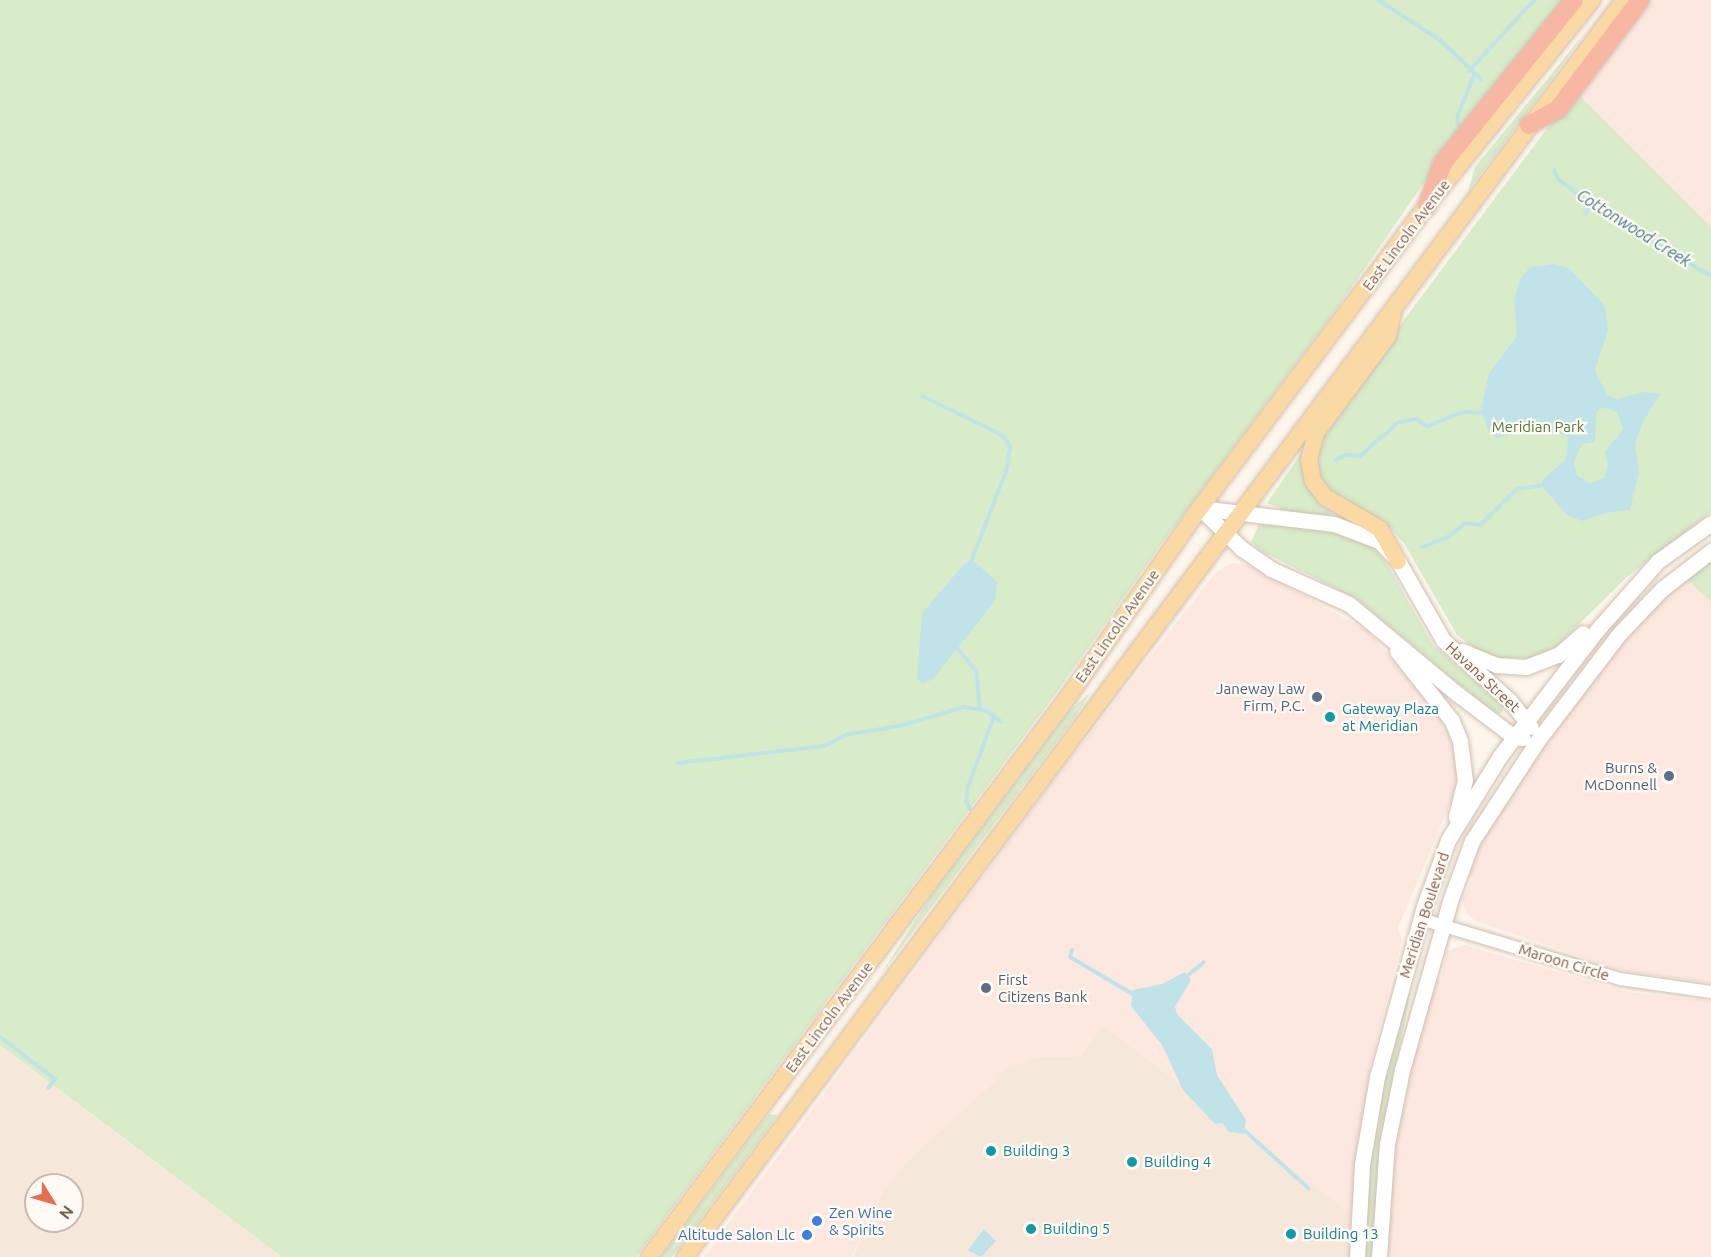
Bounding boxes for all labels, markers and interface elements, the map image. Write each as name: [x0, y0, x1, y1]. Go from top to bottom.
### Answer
street label: East Lincoln Avenue: [1359, 176, 1453, 294]
water label: Cottonwood Creek: [1573, 185, 1695, 271]
park label: Meridian Park: [1492, 418, 1584, 436]
street label: East Lincoln Avenue: [1071, 566, 1163, 686]
street label: Havana Street: [1442, 638, 1524, 716]
place label: Janeway Law Firm, P.C.: [1216, 679, 1305, 714]
marker: Janeway Law Firm, P.C.: [1310, 690, 1324, 704]
place label: Gateway Plaza at Meridian: [1342, 699, 1439, 734]
marker: Gateway Plaza at Meridian: [1323, 710, 1337, 724]
place label: Burns & McDonnell: [1584, 758, 1657, 793]
marker: Burns & McDonnell: [1662, 769, 1676, 783]
street label: Meridian Boulevard: [1395, 850, 1453, 980]
street label: Maroon Circle: [1517, 940, 1611, 984]
street label: East Lincoln Avenue: [782, 958, 876, 1076]
place label: First Citizens Bank: [998, 970, 1087, 1005]
marker: First Citizens Bank: [979, 981, 993, 995]
place label: Building 3: [1003, 1142, 1070, 1160]
marker: Building 3: [984, 1144, 998, 1158]
place label: Building 4: [1144, 1153, 1211, 1171]
marker: Building 4: [1125, 1155, 1139, 1169]
north arrow: [24, 1173, 84, 1233]
text: N: [56, 1202, 78, 1223]
place label: Zen Wine & Spirits: [829, 1203, 892, 1238]
marker: Zen Wine & Spirits: [810, 1214, 824, 1228]
place label: Building 5: [1043, 1220, 1110, 1238]
marker: Building 5: [1024, 1222, 1038, 1236]
place label: Building 13: [1303, 1225, 1379, 1243]
place label: Altitude Salon Llc: [678, 1226, 795, 1244]
marker: Building 13: [1284, 1227, 1298, 1241]
marker: Altitude Salon Llc: [800, 1228, 814, 1242]

